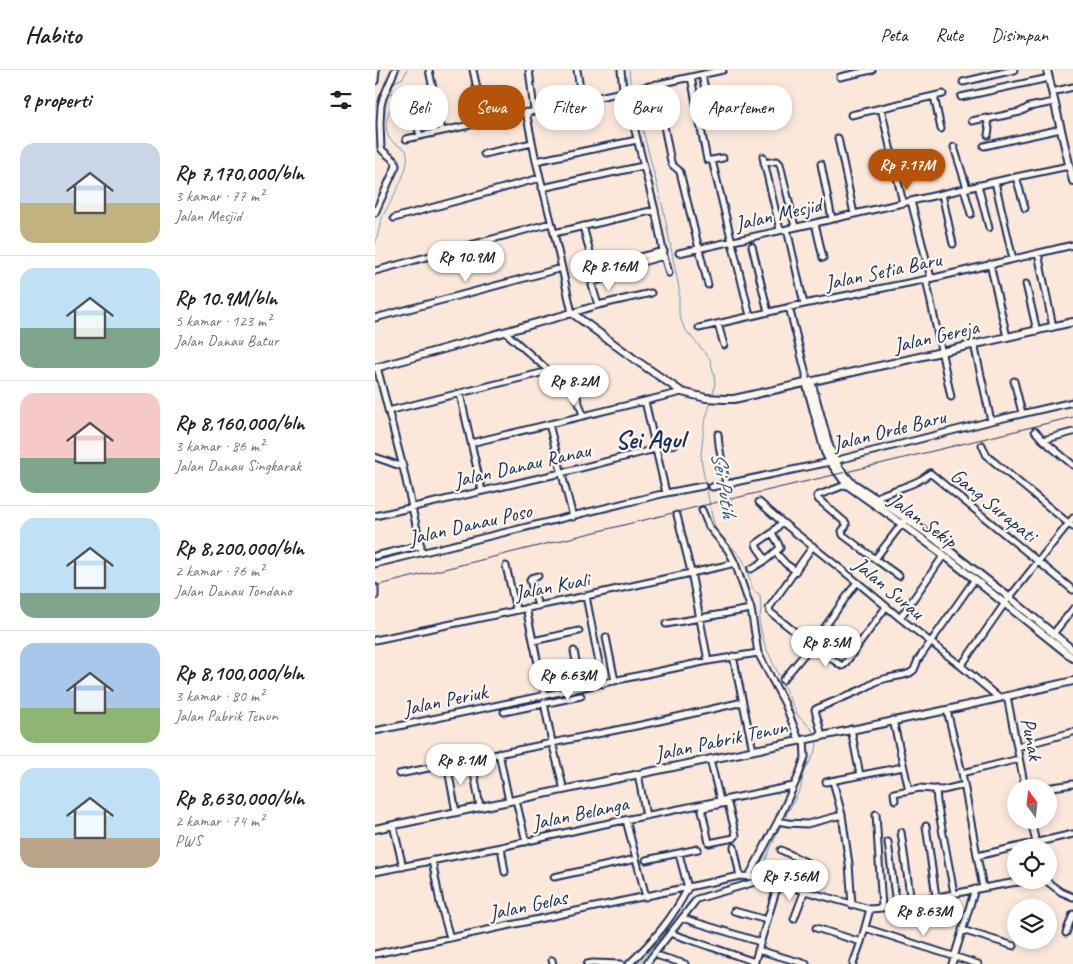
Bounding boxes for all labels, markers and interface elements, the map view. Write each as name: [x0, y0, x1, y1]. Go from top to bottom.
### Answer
text: Habito: [25, 20, 81, 50]
text: Peta: [881, 24, 908, 46]
text: Rute: [936, 24, 963, 46]
text: Disimpan: [991, 24, 1048, 46]
chip: Beli: [390, 85, 448, 130]
chip: Sewa: [458, 85, 525, 130]
chip: Filter: [535, 85, 604, 130]
chip: Baru: [614, 85, 680, 130]
chip: Apartemen: [690, 85, 792, 130]
icon: filters: [327, 86, 355, 114]
text: 9 properti: [20, 87, 91, 113]
pin: Rp 7.17M: [855, 148, 959, 191]
text: Rp 7.17M: [879, 155, 935, 175]
text: Rp 7,170,000/bln: [175, 160, 304, 186]
icon: home: [60, 163, 120, 223]
text: 3 kamar · 77 m²: [175, 186, 264, 206]
street label: Jalan Mesjid: [731, 191, 827, 237]
text: Jalan Mesjid: [175, 206, 242, 226]
pin: Rp 10.9M: [414, 240, 518, 283]
street label: Jalan Setia Baru: [822, 246, 945, 296]
text: Rp 10.9M: [438, 247, 494, 267]
pin: Rp 8.16M: [557, 250, 661, 292]
text: Rp 8.16M: [581, 256, 637, 276]
text: Rp 10.9M/bln: [175, 285, 277, 311]
icon: home: [60, 288, 120, 348]
text: 5 kamar · 123 m²: [175, 311, 271, 331]
street label: Jalan Gereja: [890, 313, 982, 359]
text: Jalan Danau Batur: [175, 331, 278, 351]
pin: Rp 8.2M: [528, 364, 620, 407]
text: Rp 8.2M: [550, 371, 598, 391]
street label: Jalan Orde Baru: [829, 403, 949, 457]
text: Rp 8,160,000/bln: [175, 410, 304, 436]
icon: home: [60, 413, 120, 473]
district label: Sei Agul: [615, 423, 689, 456]
text: 3 kamar · 86 m²: [175, 436, 264, 456]
street label: Jalan Danau Ranau: [450, 436, 594, 494]
water label: Sei Putih: [704, 450, 744, 522]
text: Jalan Danau Singkarak: [175, 456, 301, 476]
street label: Gang Surapati: [946, 462, 1045, 550]
street label: Jalan Sekip: [883, 486, 963, 554]
street label: Jalan Danau Poso: [405, 497, 536, 551]
text: Rp 8,200,000/bln: [175, 535, 304, 561]
icon: home: [60, 538, 120, 598]
street label: Jalan Surau: [848, 550, 931, 626]
text: 2 kamar · 76 m²: [175, 561, 264, 581]
street label: Jalan Kuali: [511, 565, 595, 606]
text: Jalan Danau Tondano: [175, 581, 292, 601]
pin: Rp 8.5M: [780, 626, 872, 668]
text: Rp 8.5M: [802, 632, 850, 652]
pin: Rp 6.63M: [516, 658, 620, 701]
text: Rp 8,100,000/bln: [175, 660, 304, 686]
icon: home: [60, 663, 120, 723]
text: Rp 6.63M: [540, 665, 596, 685]
street label: Jalan Periuk: [400, 678, 492, 722]
text: 3 kamar · 80 m²: [175, 686, 264, 706]
text: Jalan Pabrik Tenun: [175, 706, 278, 726]
street label: Jalan Pabrik Tenun: [651, 713, 790, 767]
street label: Punak: [1015, 716, 1049, 764]
pin: Rp 8.1M: [415, 744, 507, 786]
text: Rp 8.1M: [437, 750, 485, 770]
north arrow: [1007, 779, 1057, 829]
map controls: [1007, 779, 1057, 949]
text: Rp 8,630,000/bln: [175, 785, 304, 811]
icon: home: [60, 788, 120, 848]
street label: Jalan Belanga: [529, 790, 632, 836]
text: 2 kamar · 74 m²: [175, 811, 264, 831]
text: PWS: [175, 831, 202, 851]
button: locate: [1007, 839, 1057, 889]
pin: Rp 7.56M: [738, 860, 842, 902]
text: Rp 7.56M: [762, 866, 818, 886]
street label: Jalan Gelas: [486, 884, 571, 926]
pin: Rp 8.63M: [872, 894, 976, 937]
button: layers: [1007, 899, 1057, 949]
text: Rp 8.63M: [896, 901, 952, 921]

